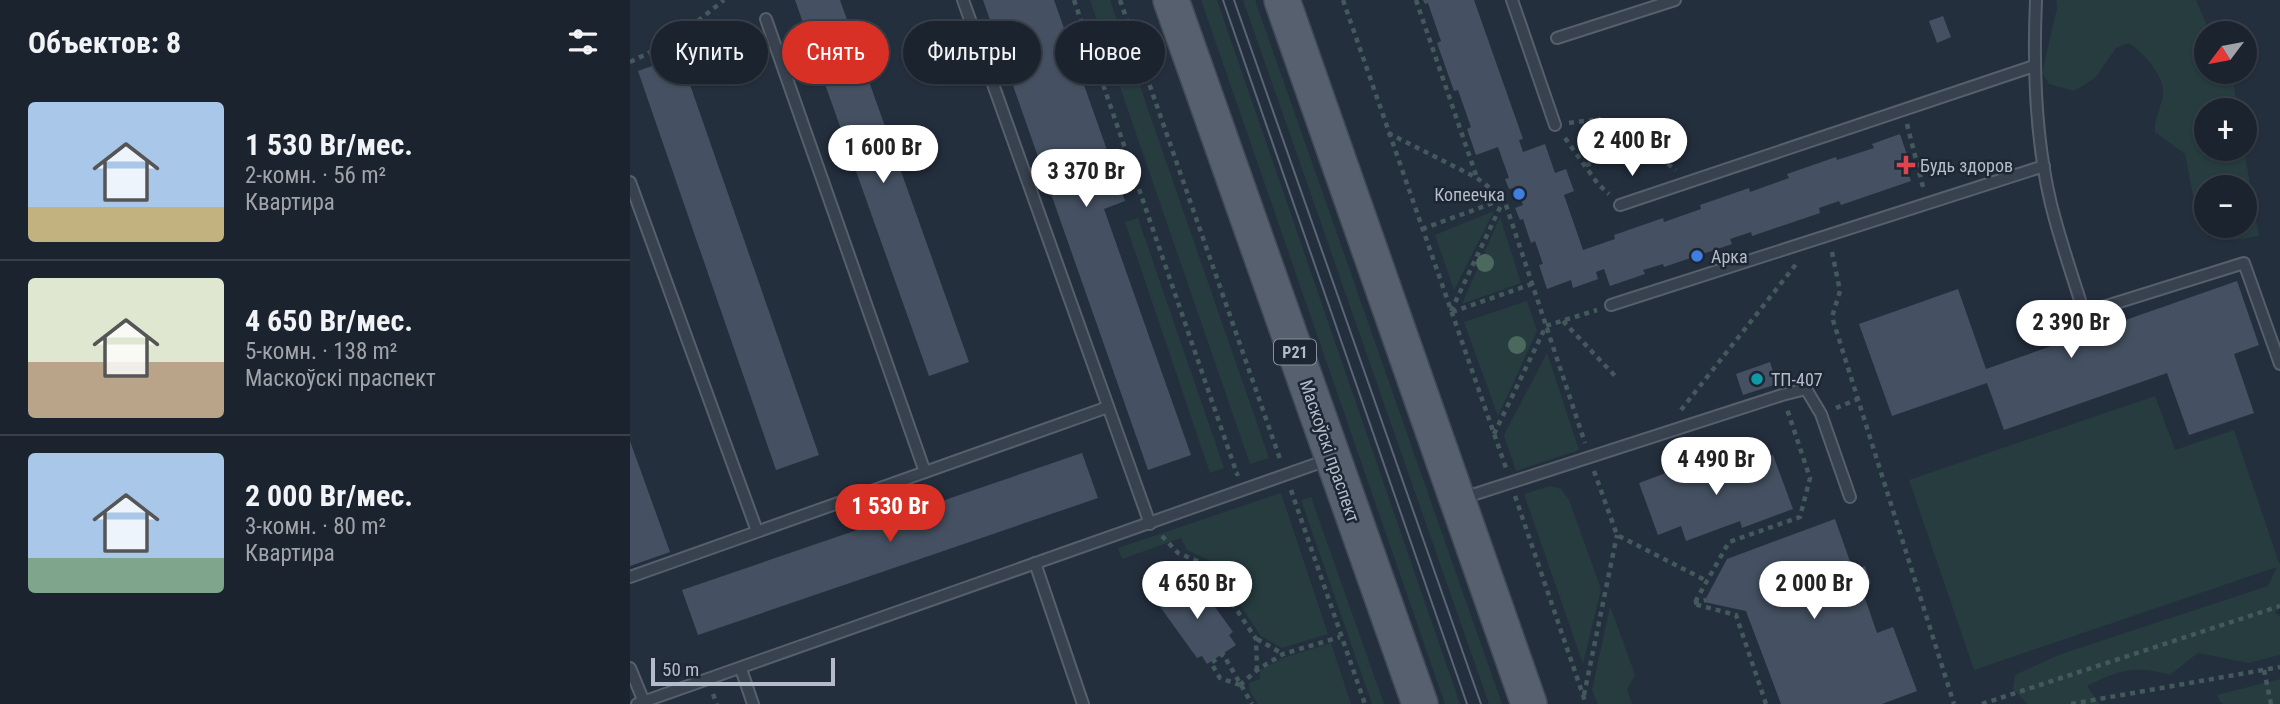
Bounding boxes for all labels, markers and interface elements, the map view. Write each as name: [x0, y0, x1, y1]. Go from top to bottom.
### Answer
chip: Купить: [651, 21, 768, 84]
chip: Снять: [782, 21, 889, 84]
chip: Фильтры: [903, 21, 1041, 84]
chip: Новое: [1055, 21, 1165, 84]
north arrow: [2194, 21, 2258, 84]
map controls: [2194, 21, 2257, 238]
icon: filters: [564, 23, 602, 61]
text: Объектов: 8: [28, 25, 181, 60]
button: +: [2194, 98, 2257, 161]
pin: 2 400 Br: [1560, 118, 1704, 178]
pin: 1 600 Br: [811, 125, 955, 185]
text: 1 530 Br/мес.: [245, 127, 413, 162]
text: 2 400 Br: [1593, 127, 1671, 154]
icon: home: [84, 130, 168, 214]
text: 1 600 Br: [844, 134, 922, 161]
pin: 3 370 Br: [1014, 150, 1158, 209]
place label: Будь здоров: [1920, 155, 2013, 176]
marker: Будь здоров: [1898, 157, 1914, 173]
text: 3 370 Br: [1047, 158, 1125, 185]
text: 2-комн. · 56 m²: [245, 162, 386, 189]
button: −: [2194, 175, 2257, 238]
place label: Копеечка: [1434, 184, 1505, 205]
marker: Копеечка: [1511, 186, 1527, 202]
text: Квартира: [245, 189, 335, 216]
place label: Арка: [1711, 246, 1748, 267]
marker: Арка: [1689, 248, 1705, 264]
pin: 2 390 Br: [1999, 300, 2143, 360]
text: 4 650 Br/мес.: [245, 303, 413, 338]
icon: home: [84, 306, 168, 390]
text: 2 390 Br: [2032, 309, 2110, 336]
text: 5-комн. · 138 m²: [245, 338, 397, 365]
road number: Р21: [1274, 340, 1316, 364]
text: Маскоўскі праспект: [245, 365, 436, 392]
place label: ТП-407: [1771, 369, 1823, 390]
marker: ТП-407: [1749, 371, 1765, 387]
street label: Маскоўскі праспект: [1296, 377, 1364, 525]
pin: 4 490 Br: [1644, 438, 1788, 497]
text: 4 490 Br: [1677, 446, 1755, 473]
text: 2 000 Br/мес.: [245, 478, 413, 513]
icon: home: [84, 481, 168, 565]
pin: 1 530 Br: [818, 484, 962, 544]
text: 1 530 Br: [851, 493, 929, 520]
text: 3-комн. · 80 m²: [245, 513, 386, 540]
text: Квартира: [245, 540, 335, 567]
pin: 4 650 Br: [1125, 562, 1269, 621]
pin: 2 000 Br: [1742, 562, 1886, 621]
text: 4 650 Br: [1158, 570, 1236, 597]
text: 2 000 Br: [1775, 570, 1853, 597]
scale bar: [651, 655, 835, 687]
text: 50 m: [662, 658, 699, 681]

